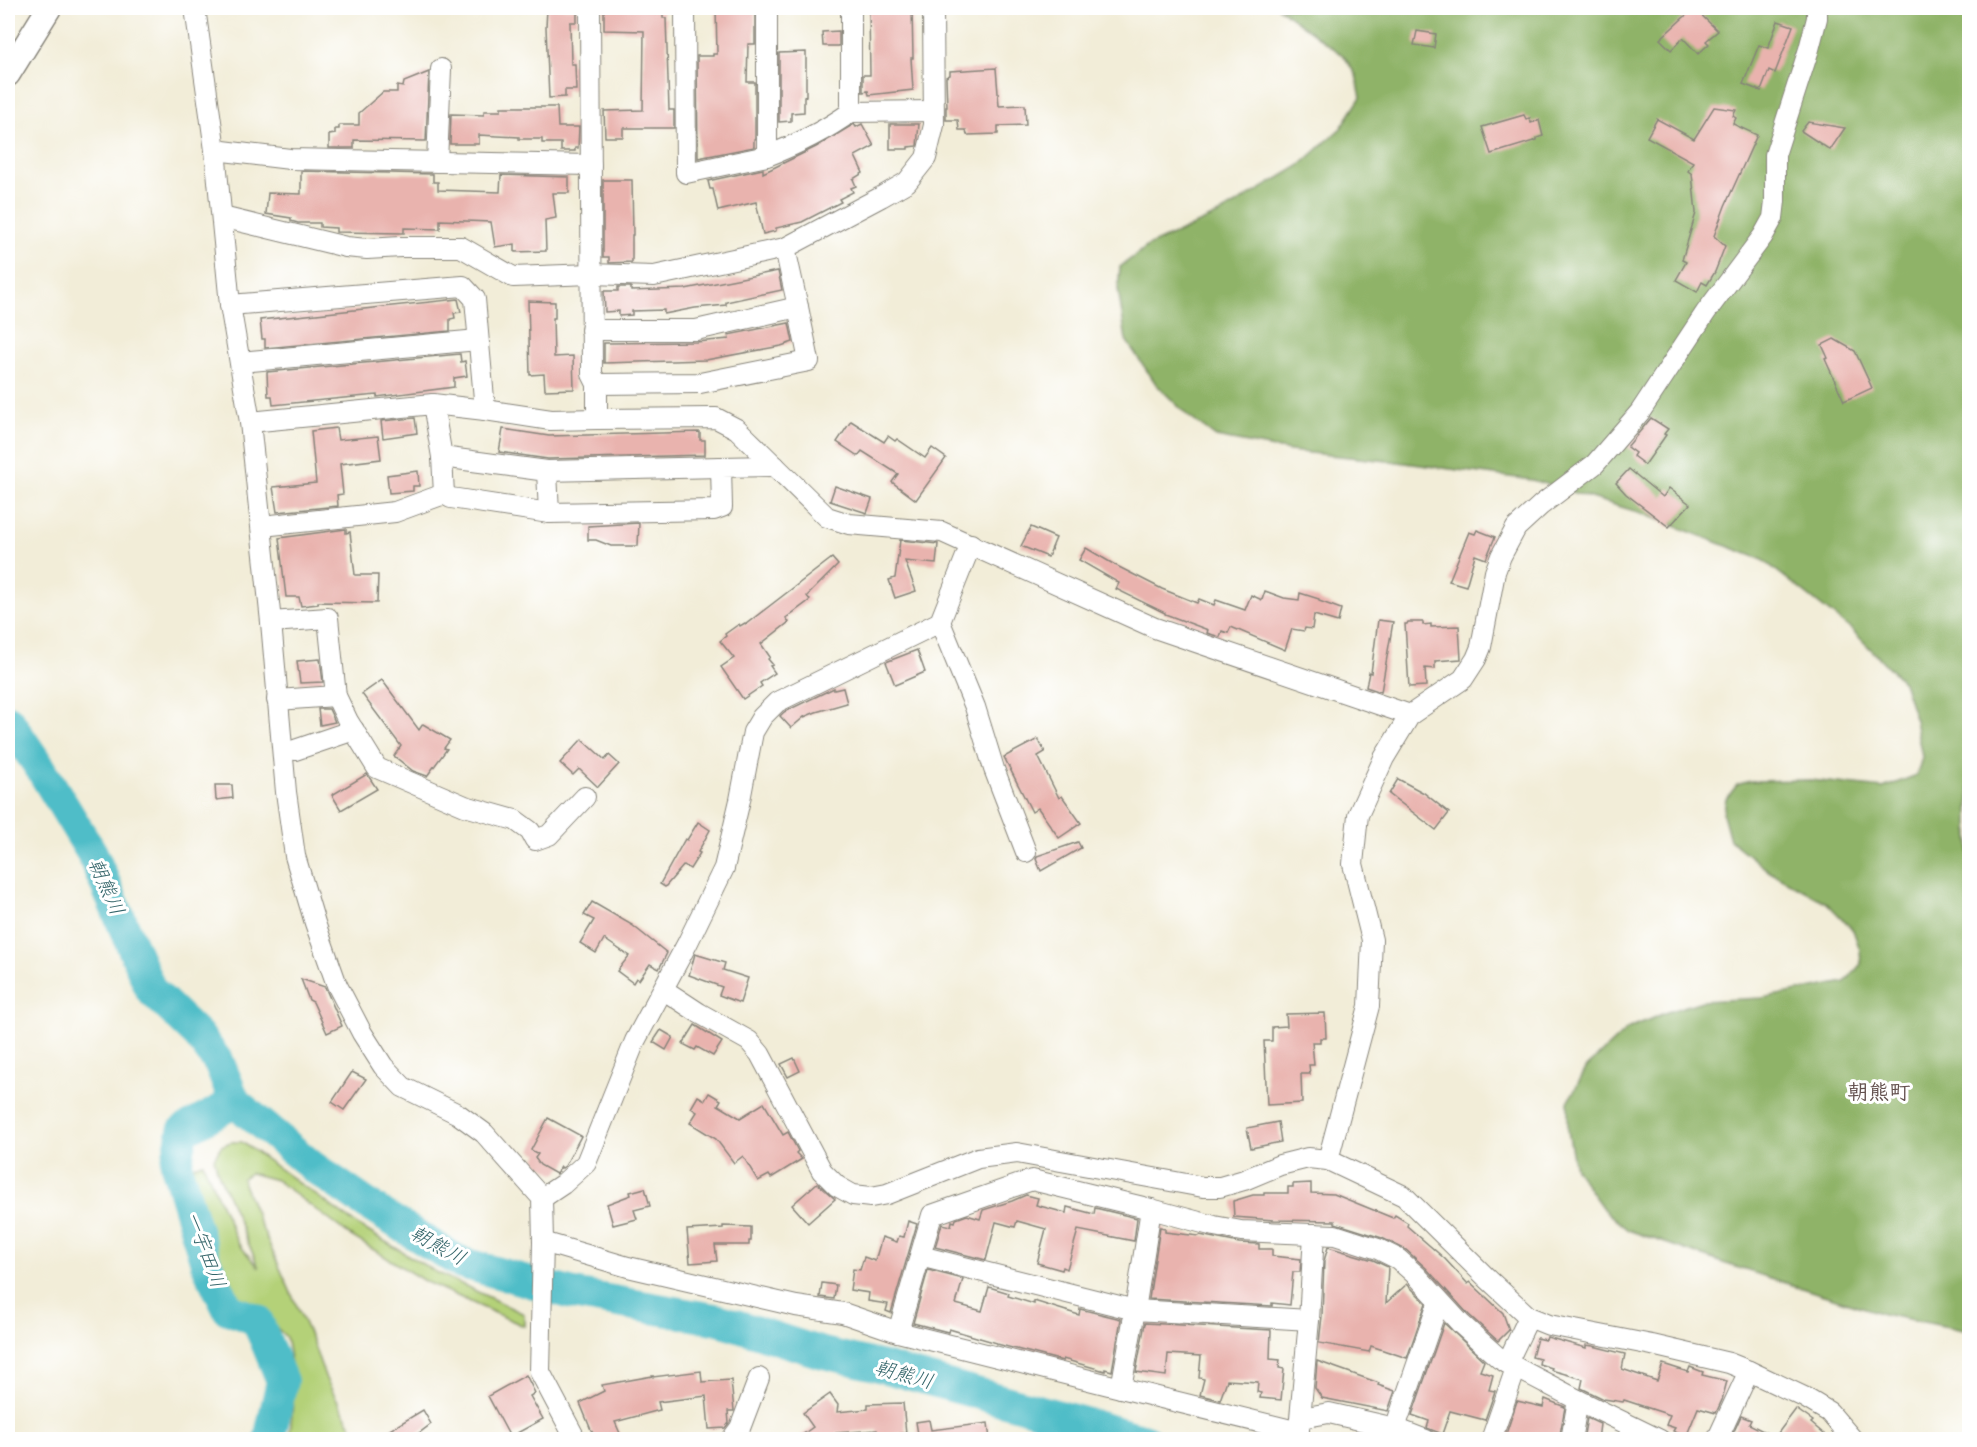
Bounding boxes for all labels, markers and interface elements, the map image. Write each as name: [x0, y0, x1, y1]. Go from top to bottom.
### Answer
water label: 朝熊川: [81, 854, 131, 920]
district label: 朝熊町: [1848, 1078, 1911, 1107]
water label: 一宇田川: [178, 1208, 232, 1292]
water label: 朝熊川: [405, 1219, 471, 1273]
water label: 朝熊川: [871, 1354, 937, 1396]

